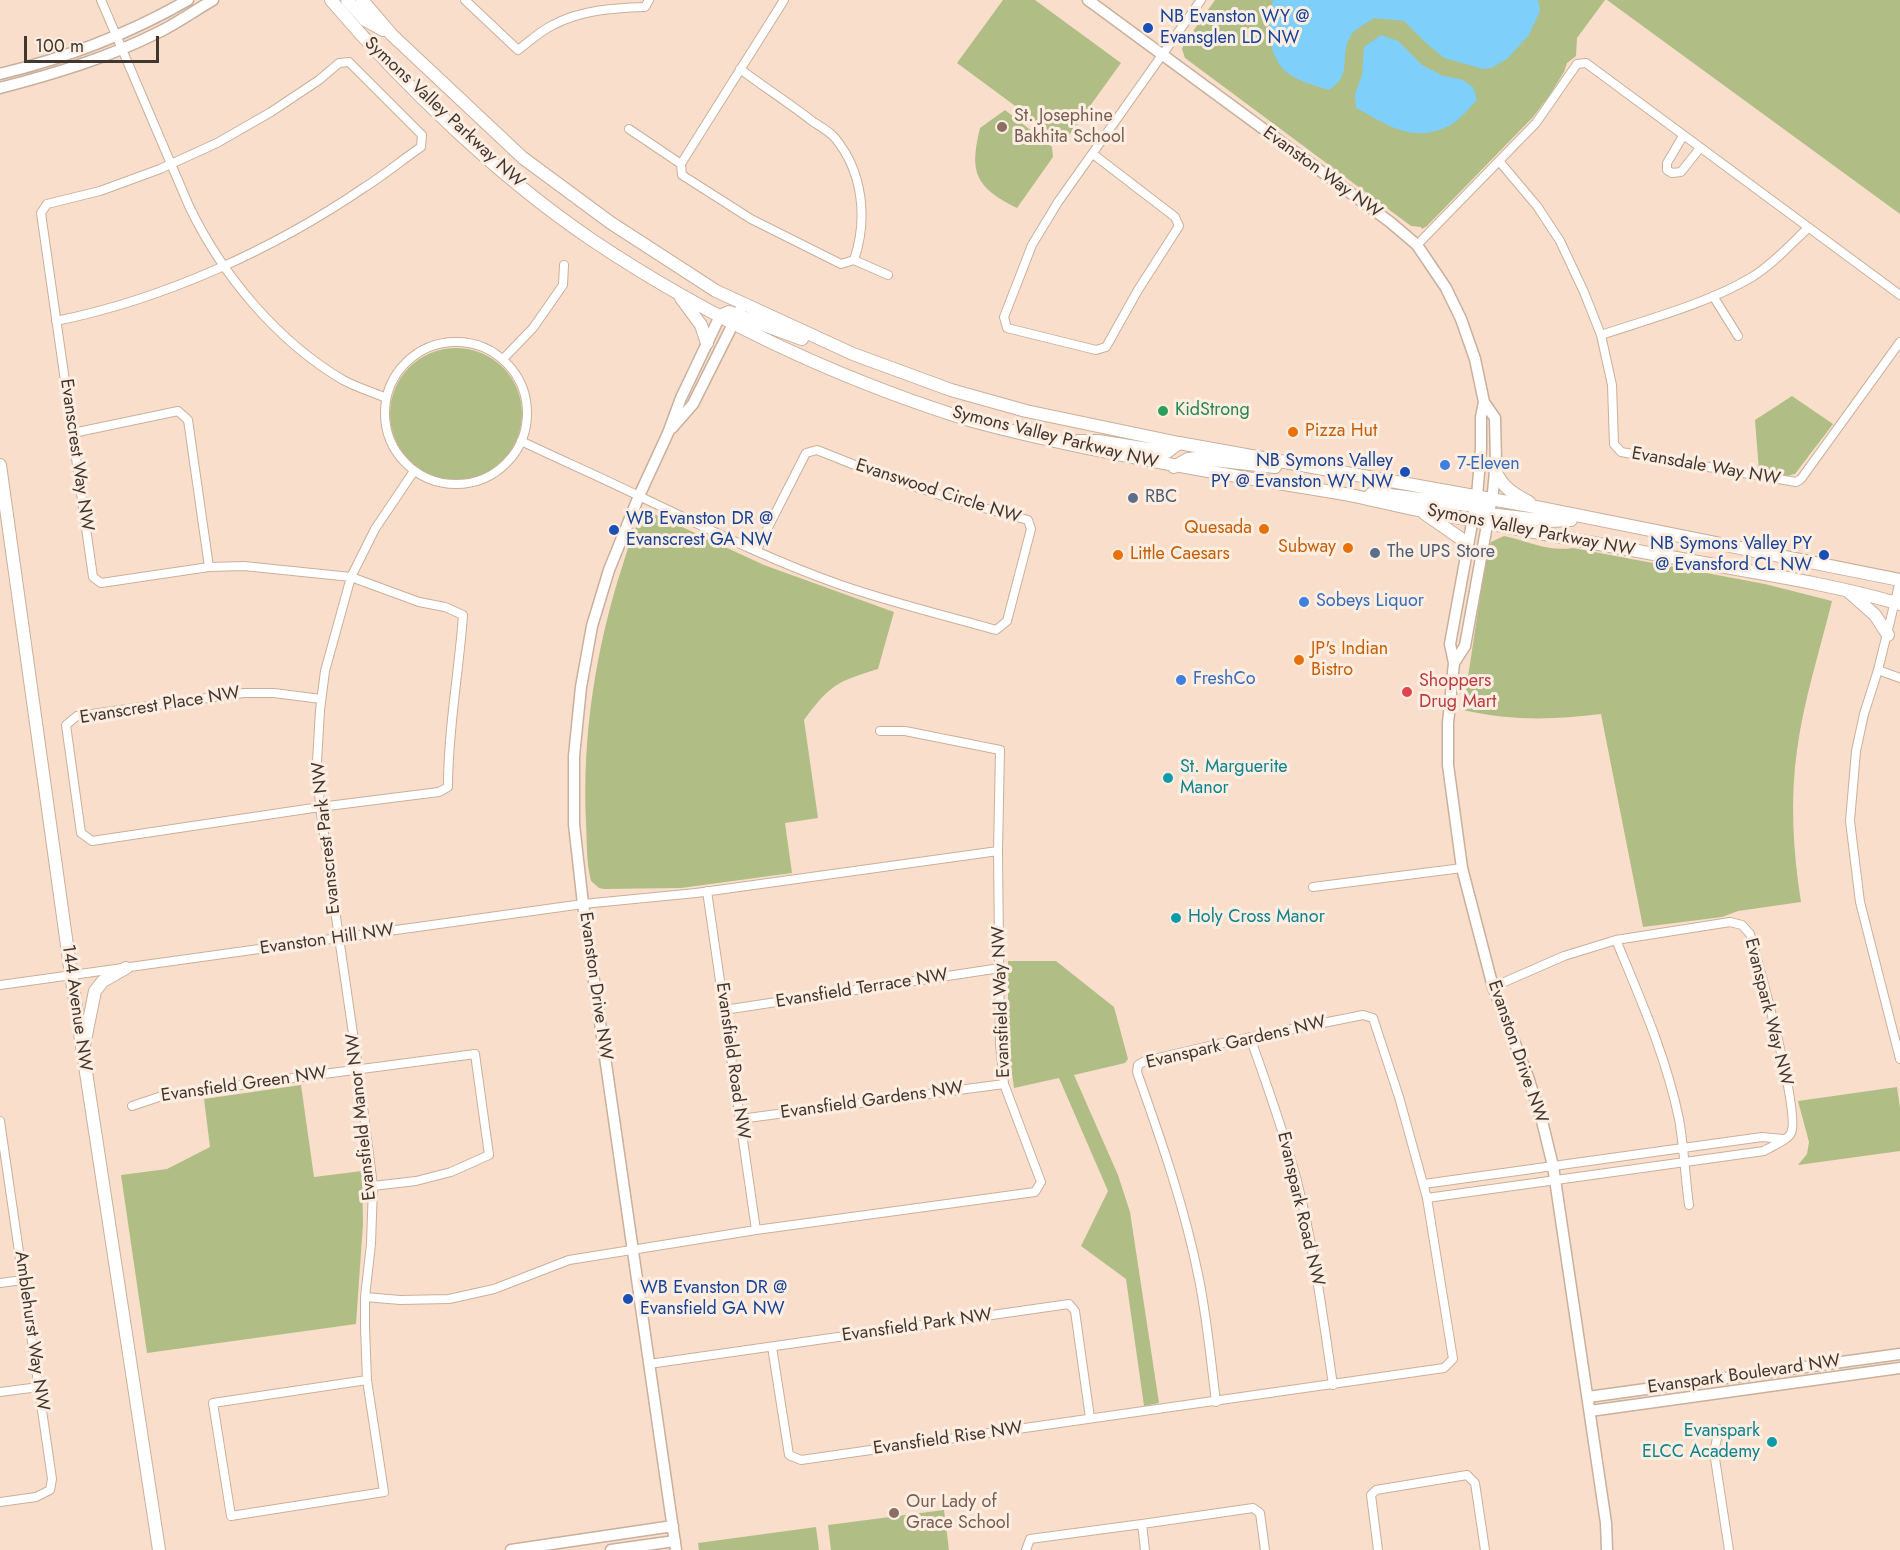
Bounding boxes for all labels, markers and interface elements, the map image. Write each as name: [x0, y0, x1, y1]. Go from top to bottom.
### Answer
place label: NB Evanston WY @ Evansglen LD NW: [1160, 7, 1309, 50]
marker: NB Evanston WY @ Evansglen LD NW: [1141, 21, 1155, 35]
scale bar: [27, 24, 162, 62]
text: 100 m: [35, 33, 84, 59]
street label: Symons Valley Parkway NW: [359, 33, 529, 193]
place label: St. Josephine Bakhita School: [1014, 106, 1125, 148]
marker: St. Josephine Bakhita School: [995, 120, 1009, 134]
street label: Evanston Way NW: [1258, 123, 1386, 223]
street label: Evanscrest Way NW: [55, 377, 97, 533]
place label: KidStrong: [1175, 400, 1250, 422]
street label: Symons Valley Parkway NW: [950, 402, 1160, 474]
marker: KidStrong: [1156, 404, 1170, 418]
place label: Pizza Hut: [1305, 421, 1377, 443]
marker: Pizza Hut: [1286, 425, 1300, 439]
street label: Evansdale Way NW: [1630, 443, 1782, 491]
place label: NB Symons Valley PY @ Evanston WY NW: [1211, 451, 1393, 494]
place label: 7-Eleven: [1457, 454, 1520, 476]
street label: Evanswood Circle NW: [853, 455, 1023, 529]
marker: 7-Eleven: [1438, 458, 1452, 472]
marker: NB Symons Valley PY @ Evanston WY NW: [1398, 465, 1412, 479]
place label: RBC: [1145, 487, 1177, 509]
marker: RBC: [1126, 491, 1140, 505]
street label: Symons Valley Parkway NW: [1425, 500, 1637, 562]
place label: WB Evanston DR @ Evanscrest GA NW: [626, 509, 773, 552]
place label: Quesada: [1184, 518, 1252, 540]
marker: Quesada: [1257, 522, 1271, 536]
marker: WB Evanston DR @ Evanscrest GA NW: [607, 523, 621, 537]
place label: NB Symons Valley PY @ Evansford CL NW: [1650, 534, 1812, 576]
place label: Subway: [1278, 537, 1336, 559]
marker: Subway: [1341, 541, 1355, 555]
place label: The UPS Store: [1387, 542, 1495, 564]
place label: Little Caesars: [1130, 544, 1230, 566]
marker: The UPS Store: [1368, 546, 1382, 560]
marker: Little Caesars: [1111, 548, 1125, 562]
marker: NB Symons Valley PY @ Evansford CL NW: [1817, 548, 1831, 562]
place label: Sobeys Liquor: [1316, 591, 1424, 613]
marker: Sobeys Liquor: [1297, 595, 1311, 609]
place label: JP's Indian Bistro: [1311, 639, 1388, 682]
marker: JP's Indian Bistro: [1292, 653, 1306, 667]
place label: FreshCo: [1193, 669, 1256, 691]
place label: Shoppers Drug Mart: [1419, 671, 1496, 714]
marker: FreshCo: [1174, 673, 1188, 687]
street label: Evanscrest Place NW: [78, 683, 242, 729]
marker: Shoppers Drug Mart: [1400, 685, 1414, 699]
place label: St. Marguerite Manor: [1180, 757, 1288, 800]
street label: Evanscrest Park NW: [308, 761, 346, 915]
marker: St. Marguerite Manor: [1161, 771, 1175, 785]
place label: Holy Cross Manor: [1188, 907, 1325, 929]
street label: Evanston Drive NW: [574, 911, 616, 1061]
marker: Holy Cross Manor: [1169, 911, 1183, 925]
street label: Evanston Hill NW: [259, 920, 395, 960]
street label: Evansfield Way NW: [989, 926, 1015, 1078]
street label: Evanspark Way NW: [1739, 936, 1797, 1088]
street label: 144 Avenue NW: [56, 943, 96, 1073]
street label: Evansfield Terrace NW: [774, 965, 950, 1013]
street label: Evanston Drive NW: [1482, 978, 1552, 1126]
street label: Evansfield Road NW: [710, 981, 754, 1141]
street label: Evanspark Gardens NW: [1144, 1012, 1328, 1074]
street label: Evansfield Manor NW: [342, 1032, 382, 1202]
street label: Evansfield Green NW: [160, 1063, 328, 1107]
street label: Evansfield Gardens NW: [779, 1077, 965, 1125]
street label: Evanspark Road NW: [1272, 1130, 1328, 1288]
street label: Amblehurst Way NW: [9, 1250, 53, 1412]
place label: WB Evanston DR @ Evansfield GA NW: [640, 1278, 787, 1320]
marker: WB Evanston DR @ Evansfield GA NW: [621, 1292, 635, 1306]
street label: Evansfield Park NW: [841, 1305, 993, 1347]
street label: Evanspark Boulevard NW: [1646, 1351, 1842, 1399]
street label: Evansfield Rise NW: [872, 1418, 1024, 1460]
place label: Evanspark ELCC Academy: [1642, 1421, 1760, 1464]
marker: Evanspark ELCC Academy: [1765, 1435, 1779, 1449]
place label: Our Lady of Grace School: [906, 1492, 1010, 1534]
marker: Our Lady of Grace School: [887, 1506, 901, 1520]

